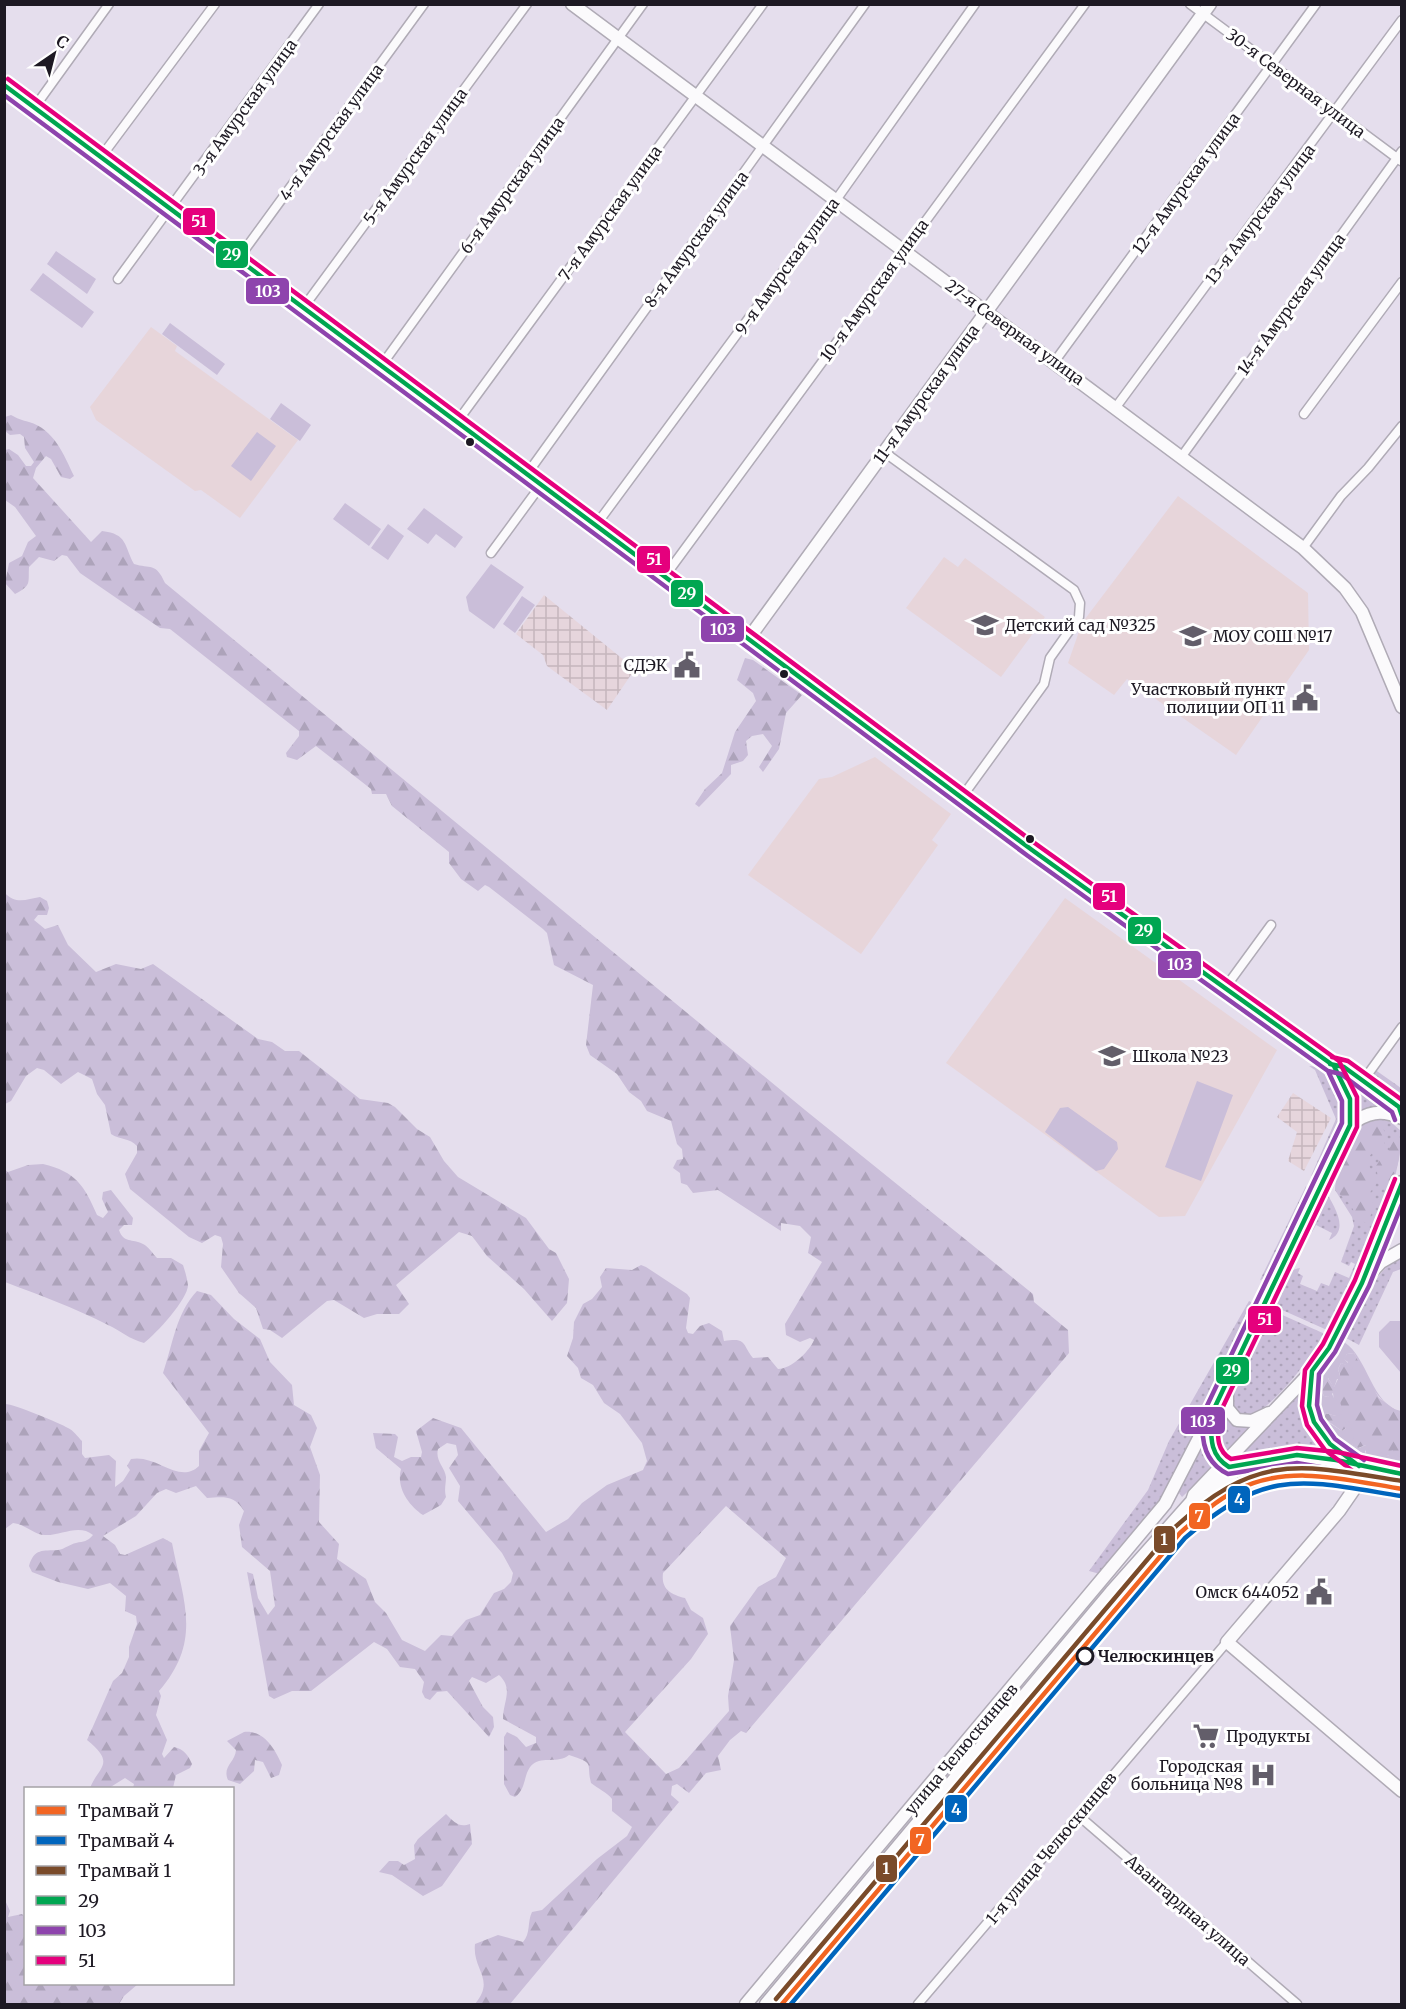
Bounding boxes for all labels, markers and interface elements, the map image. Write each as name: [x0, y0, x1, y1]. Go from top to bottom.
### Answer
north arrow: [24, 24, 84, 84]
street label: 30-я Северная улица: [1223, 24, 1370, 142]
text: С: [53, 30, 73, 53]
street label: 3-я Амурская улица: [189, 35, 301, 179]
street label: 4-я Амурская улица: [275, 59, 388, 204]
street label: 5-я Амурская улица: [359, 84, 471, 228]
street label: 12-я Амурская улица: [1128, 108, 1244, 258]
street label: 6-я Амурская улица: [456, 112, 569, 257]
street label: 13-я Амурская улица: [1201, 140, 1319, 288]
street label: 7-я Амурская улица: [554, 141, 666, 285]
street label: 8-я Амурская улица: [640, 167, 752, 311]
street label: 9-я Амурская улица: [731, 193, 844, 338]
line badge: 51: [182, 207, 216, 236]
text: 51: [191, 211, 208, 231]
street label: 10-я Амурская улица: [816, 214, 933, 365]
street label: 14-я Амурская улица: [1233, 229, 1349, 379]
line badge: 29: [215, 240, 249, 269]
text: 29: [222, 244, 242, 264]
street label: 27-я Северная улица: [942, 275, 1089, 389]
line badge: 103: [245, 277, 290, 305]
text: 103: [255, 281, 281, 301]
street label: 11-я Амурская улица: [869, 320, 984, 468]
unlabelled marker: [464, 436, 476, 448]
line badge: 51: [636, 545, 671, 574]
text: 51: [646, 549, 663, 569]
line badge: 29: [670, 579, 704, 608]
text: 29: [677, 583, 697, 603]
school or university icon: Детский сад №325: [970, 610, 1000, 640]
line badge: 103: [700, 615, 745, 643]
place label: Детский сад №325: [1005, 615, 1156, 635]
text: 103: [710, 619, 736, 639]
school or university icon: МОУ СОШ №17: [1178, 621, 1208, 651]
place label: МОУ СОШ №17: [1213, 626, 1332, 646]
public building icon: СДЭК: [672, 650, 702, 680]
place label: СДЭК: [624, 655, 668, 675]
unlabelled marker: [778, 668, 790, 680]
place label: Участковый пункт полиции ОП 11: [1130, 679, 1285, 717]
public building icon: Участковый пункт полиции ОП 11: [1290, 683, 1320, 713]
unlabelled marker: [1024, 833, 1036, 845]
line badge: 51: [1092, 882, 1126, 911]
text: 51: [1101, 886, 1118, 906]
line badge: 29: [1127, 916, 1162, 945]
text: 29: [1134, 920, 1154, 940]
line badge: 103: [1157, 950, 1202, 979]
text: 103: [1167, 954, 1193, 974]
school or university icon: Школа №23: [1097, 1041, 1127, 1071]
place label: Школа №23: [1132, 1046, 1229, 1066]
line badge: 51: [1247, 1305, 1282, 1334]
text: 51: [1257, 1309, 1274, 1329]
line badge: 29: [1215, 1356, 1250, 1385]
text: 29: [1222, 1360, 1242, 1380]
line badge: 103: [1180, 1406, 1226, 1435]
text: 103: [1190, 1411, 1216, 1431]
line badge: 4: [1227, 1485, 1251, 1514]
text: 4: [1234, 1489, 1244, 1509]
line badge: 7: [1188, 1502, 1211, 1530]
text: 7: [1194, 1506, 1204, 1526]
line badge: 1: [1153, 1525, 1176, 1554]
text: 1: [1160, 1529, 1168, 1549]
public building icon: Омск 644052: [1304, 1577, 1334, 1607]
place label: Омск 644052: [1196, 1582, 1299, 1602]
place label: Челюскинцев: [1098, 1646, 1214, 1666]
marker: Челюскинцев: [1076, 1647, 1094, 1665]
street label: улица Челюскинцев: [900, 1679, 1022, 1819]
supermarket icon: Продукты: [1191, 1721, 1221, 1751]
place label: Продукты: [1226, 1726, 1310, 1746]
place label: Городская больница №8: [1131, 1756, 1243, 1794]
hospital icon: Городская больница №8: [1248, 1760, 1278, 1790]
street label: 1-я улица Челюскинцев: [981, 1768, 1121, 1928]
legend: [24, 1787, 234, 1985]
line badge: 4: [944, 1794, 968, 1823]
text: Трамвай 7: [78, 1799, 174, 1822]
text: 4: [951, 1799, 961, 1819]
line badge: 7: [909, 1826, 932, 1855]
text: Трамвай 4: [78, 1829, 174, 1852]
text: 7: [915, 1830, 925, 1850]
street label: Авангардная улица: [1121, 1850, 1255, 1970]
line badge: 1: [875, 1854, 898, 1883]
text: 1: [882, 1858, 890, 1878]
text: Трамвай 1: [78, 1859, 172, 1882]
text: 29: [78, 1889, 99, 1912]
text: 103: [78, 1919, 106, 1942]
text: 51: [78, 1949, 96, 1972]

